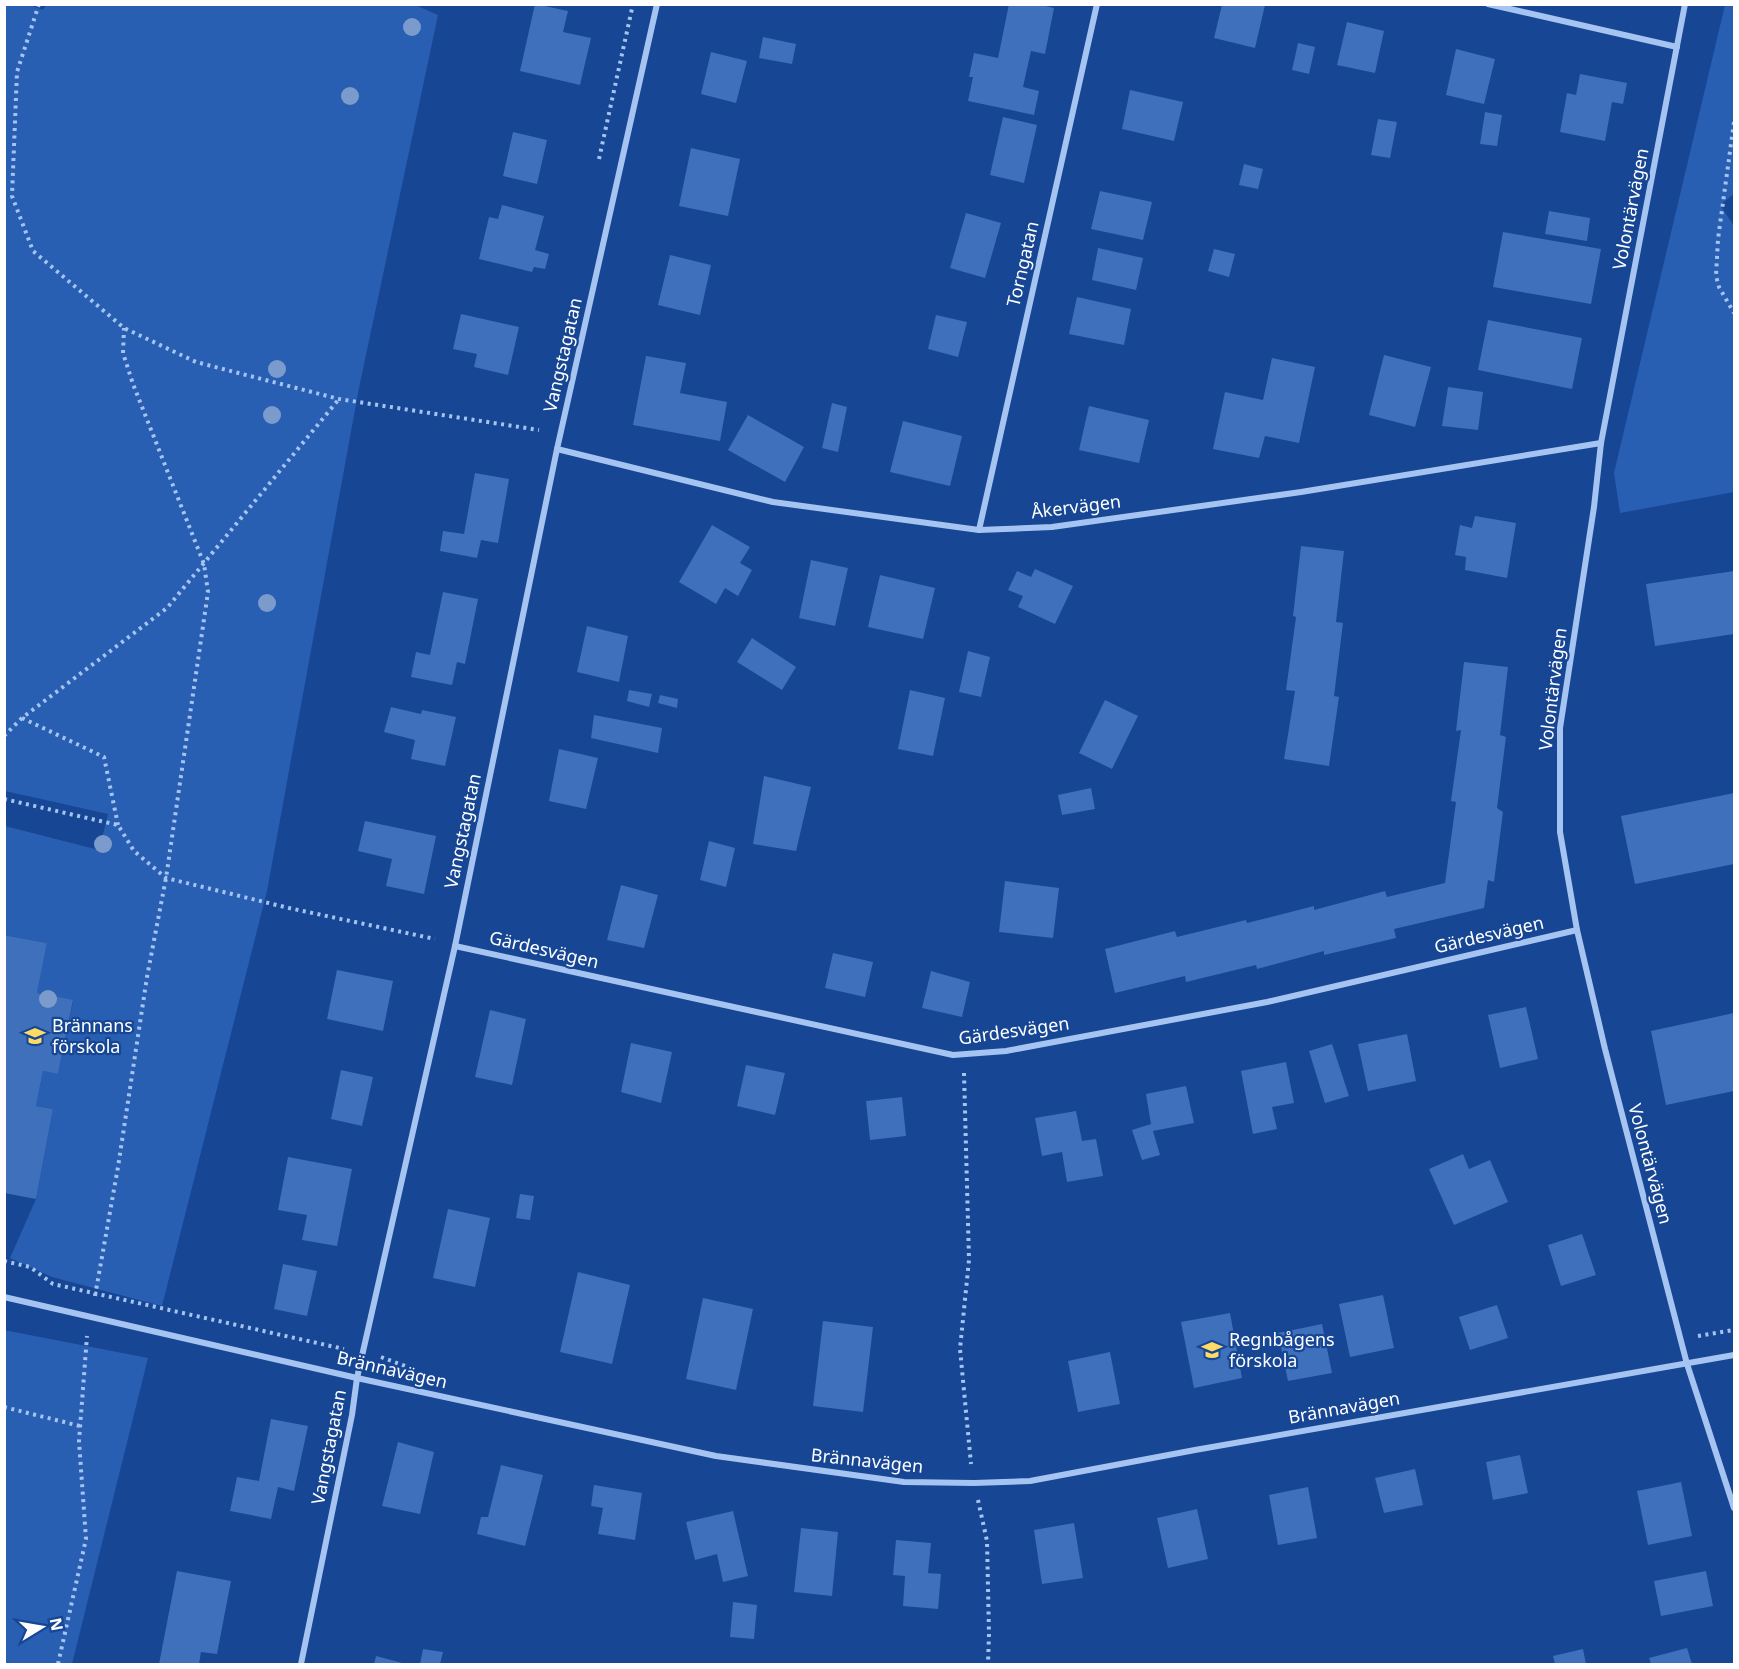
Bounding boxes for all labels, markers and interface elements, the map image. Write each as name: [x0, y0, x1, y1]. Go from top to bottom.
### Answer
street label: Volontärvägen: [1606, 146, 1654, 272]
street label: Torngatan: [1001, 219, 1044, 309]
street label: Vangstagatan: [537, 295, 587, 414]
street label: Åkervägen: [1030, 489, 1122, 523]
street label: Volontärvägen: [1533, 626, 1571, 752]
street label: Vangstagatan: [438, 771, 486, 890]
street label: Gärdesvägen: [1432, 910, 1546, 958]
street label: Gärdesvägen: [487, 925, 601, 973]
street label: Gärdesvägen: [957, 1010, 1071, 1050]
place label: Brännans förskola: [52, 1013, 133, 1058]
school or university icon: Brännans förskola: [23, 1024, 47, 1048]
street label: Volontärvägen: [1623, 1101, 1679, 1227]
place label: Regnbågens förskola: [1229, 1327, 1335, 1372]
school or university icon: Regnbågens förskola: [1200, 1338, 1224, 1362]
street label: Brännavägen: [335, 1345, 450, 1393]
street label: Brännavägen: [1286, 1385, 1401, 1429]
street label: Vangstagatan: [305, 1387, 351, 1506]
street label: Brännavägen: [810, 1442, 924, 1478]
north arrow: [12, 1597, 72, 1657]
text: N: [45, 1616, 69, 1633]

